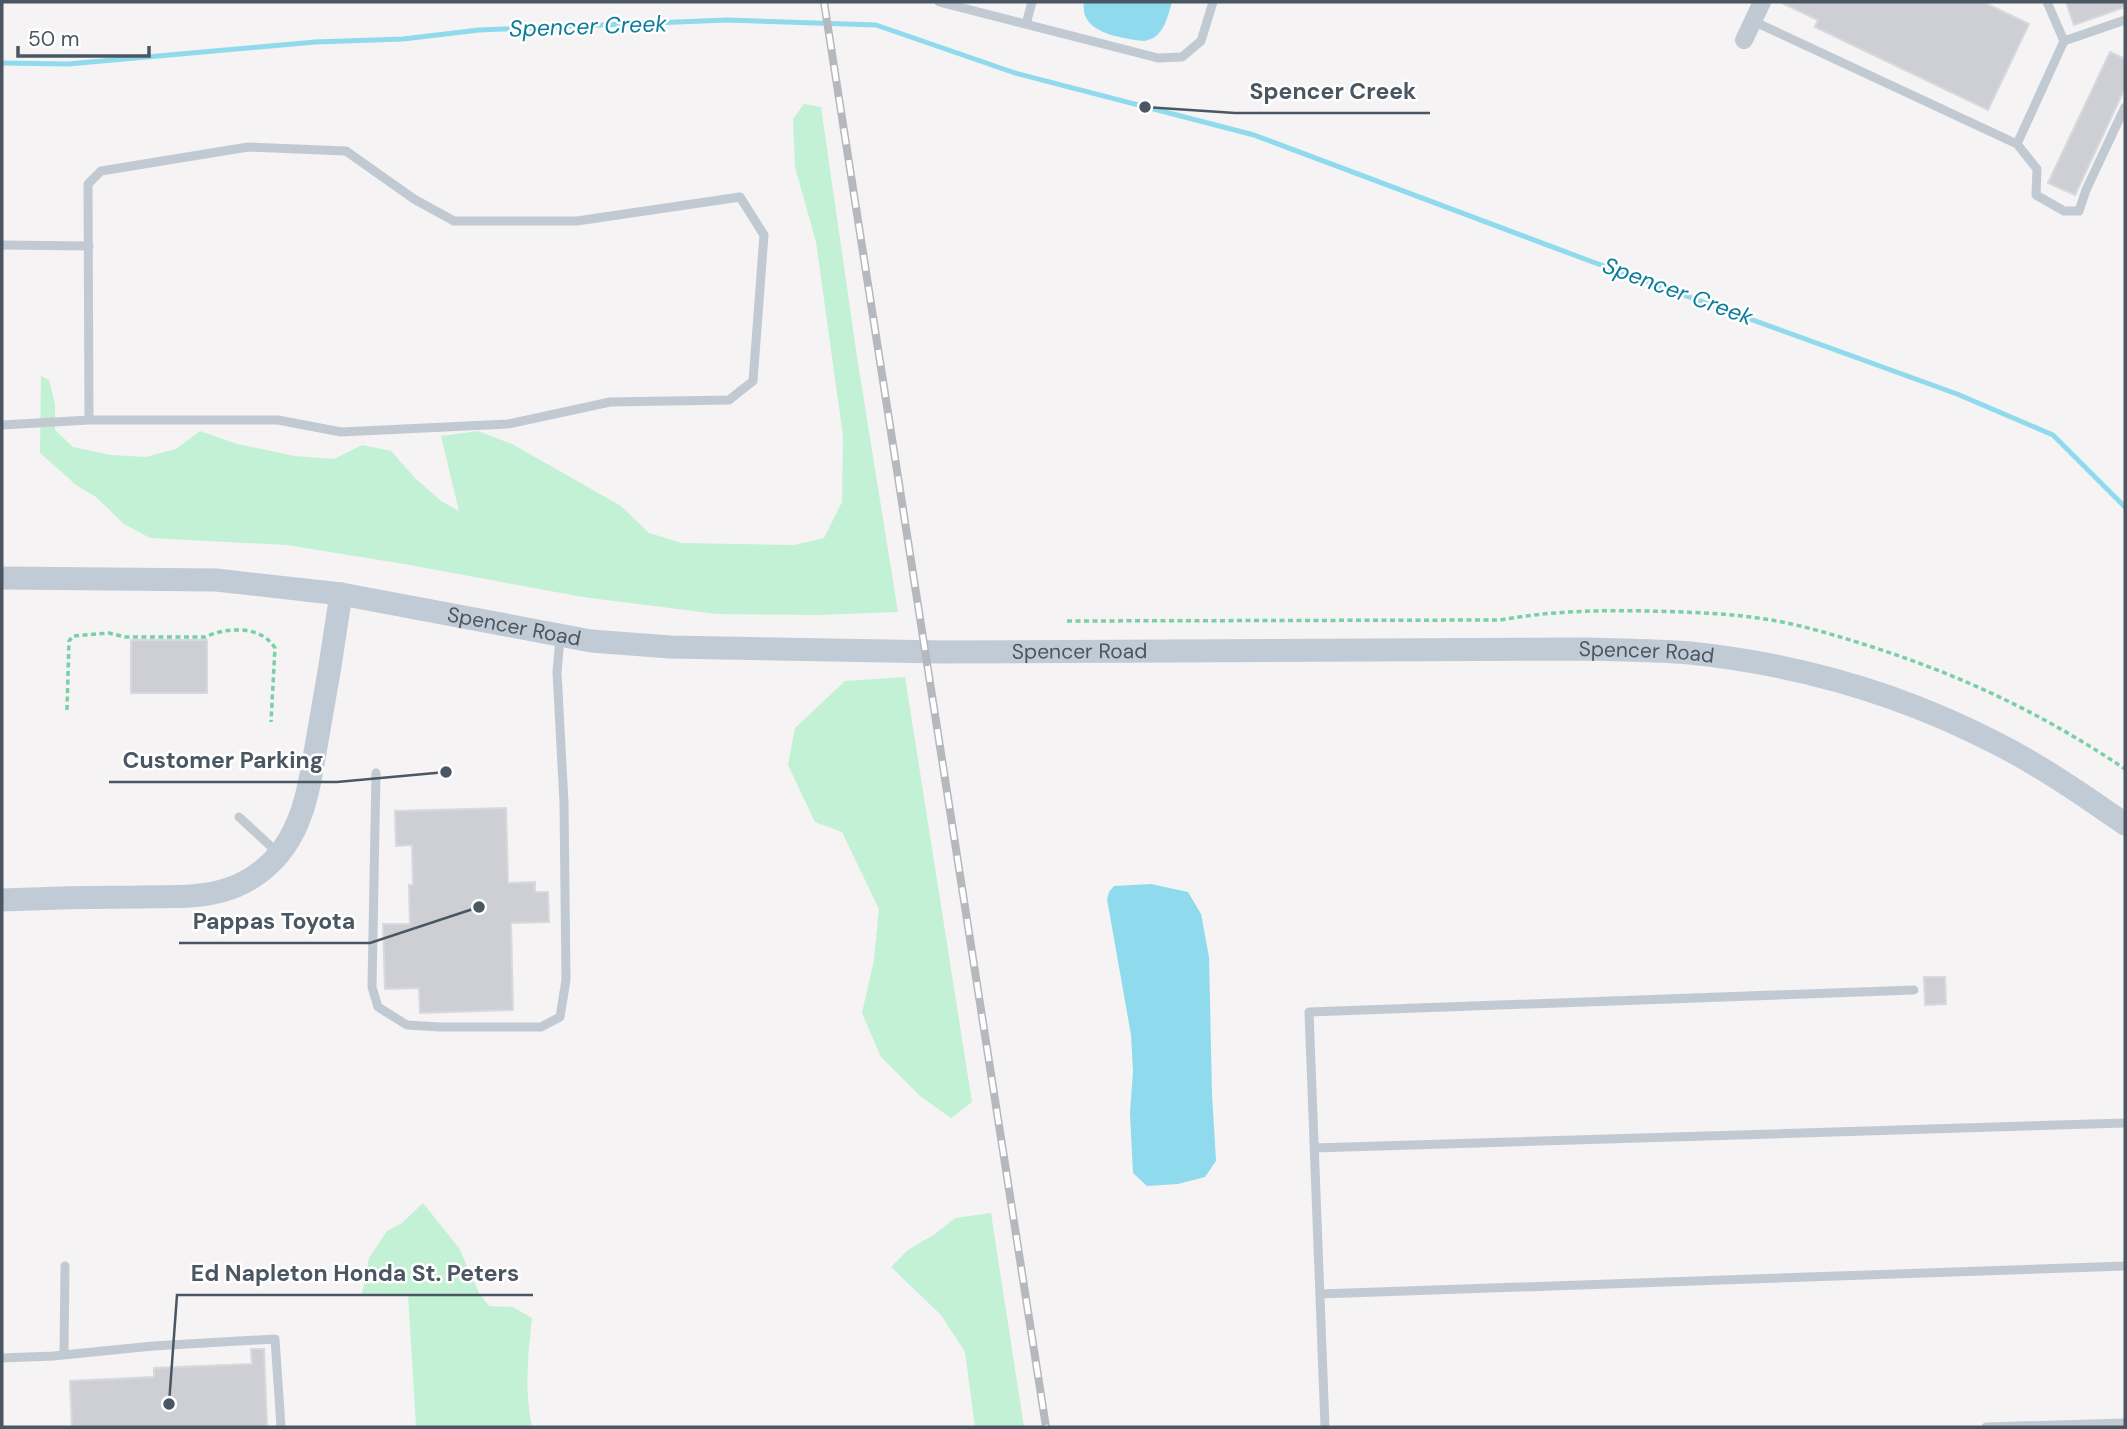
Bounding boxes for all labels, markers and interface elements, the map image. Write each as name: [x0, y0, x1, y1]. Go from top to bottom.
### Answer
water label: Spencer Creek: [508, 8, 668, 44]
scale bar: [18, 14, 149, 58]
text: 50 m: [28, 25, 79, 53]
callout: Spencer Creek: [1235, 69, 1430, 113]
text: Spencer Creek: [1250, 76, 1416, 106]
water label: Spencer Creek: [1599, 250, 1758, 332]
street label: Spencer Road: [445, 600, 583, 653]
street label: Spencer Road: [1579, 635, 1716, 670]
street label: Spencer Road: [1012, 637, 1147, 666]
callout: Customer Parking: [109, 738, 337, 782]
text: Customer Parking: [123, 745, 323, 775]
callout: Pappas Toyota: [179, 899, 370, 943]
text: Pappas Toyota: [193, 906, 355, 936]
callout: Ed Napleton Honda St. Peters: [177, 1251, 533, 1295]
text: Ed Napleton Honda St. Peters: [191, 1258, 519, 1288]

